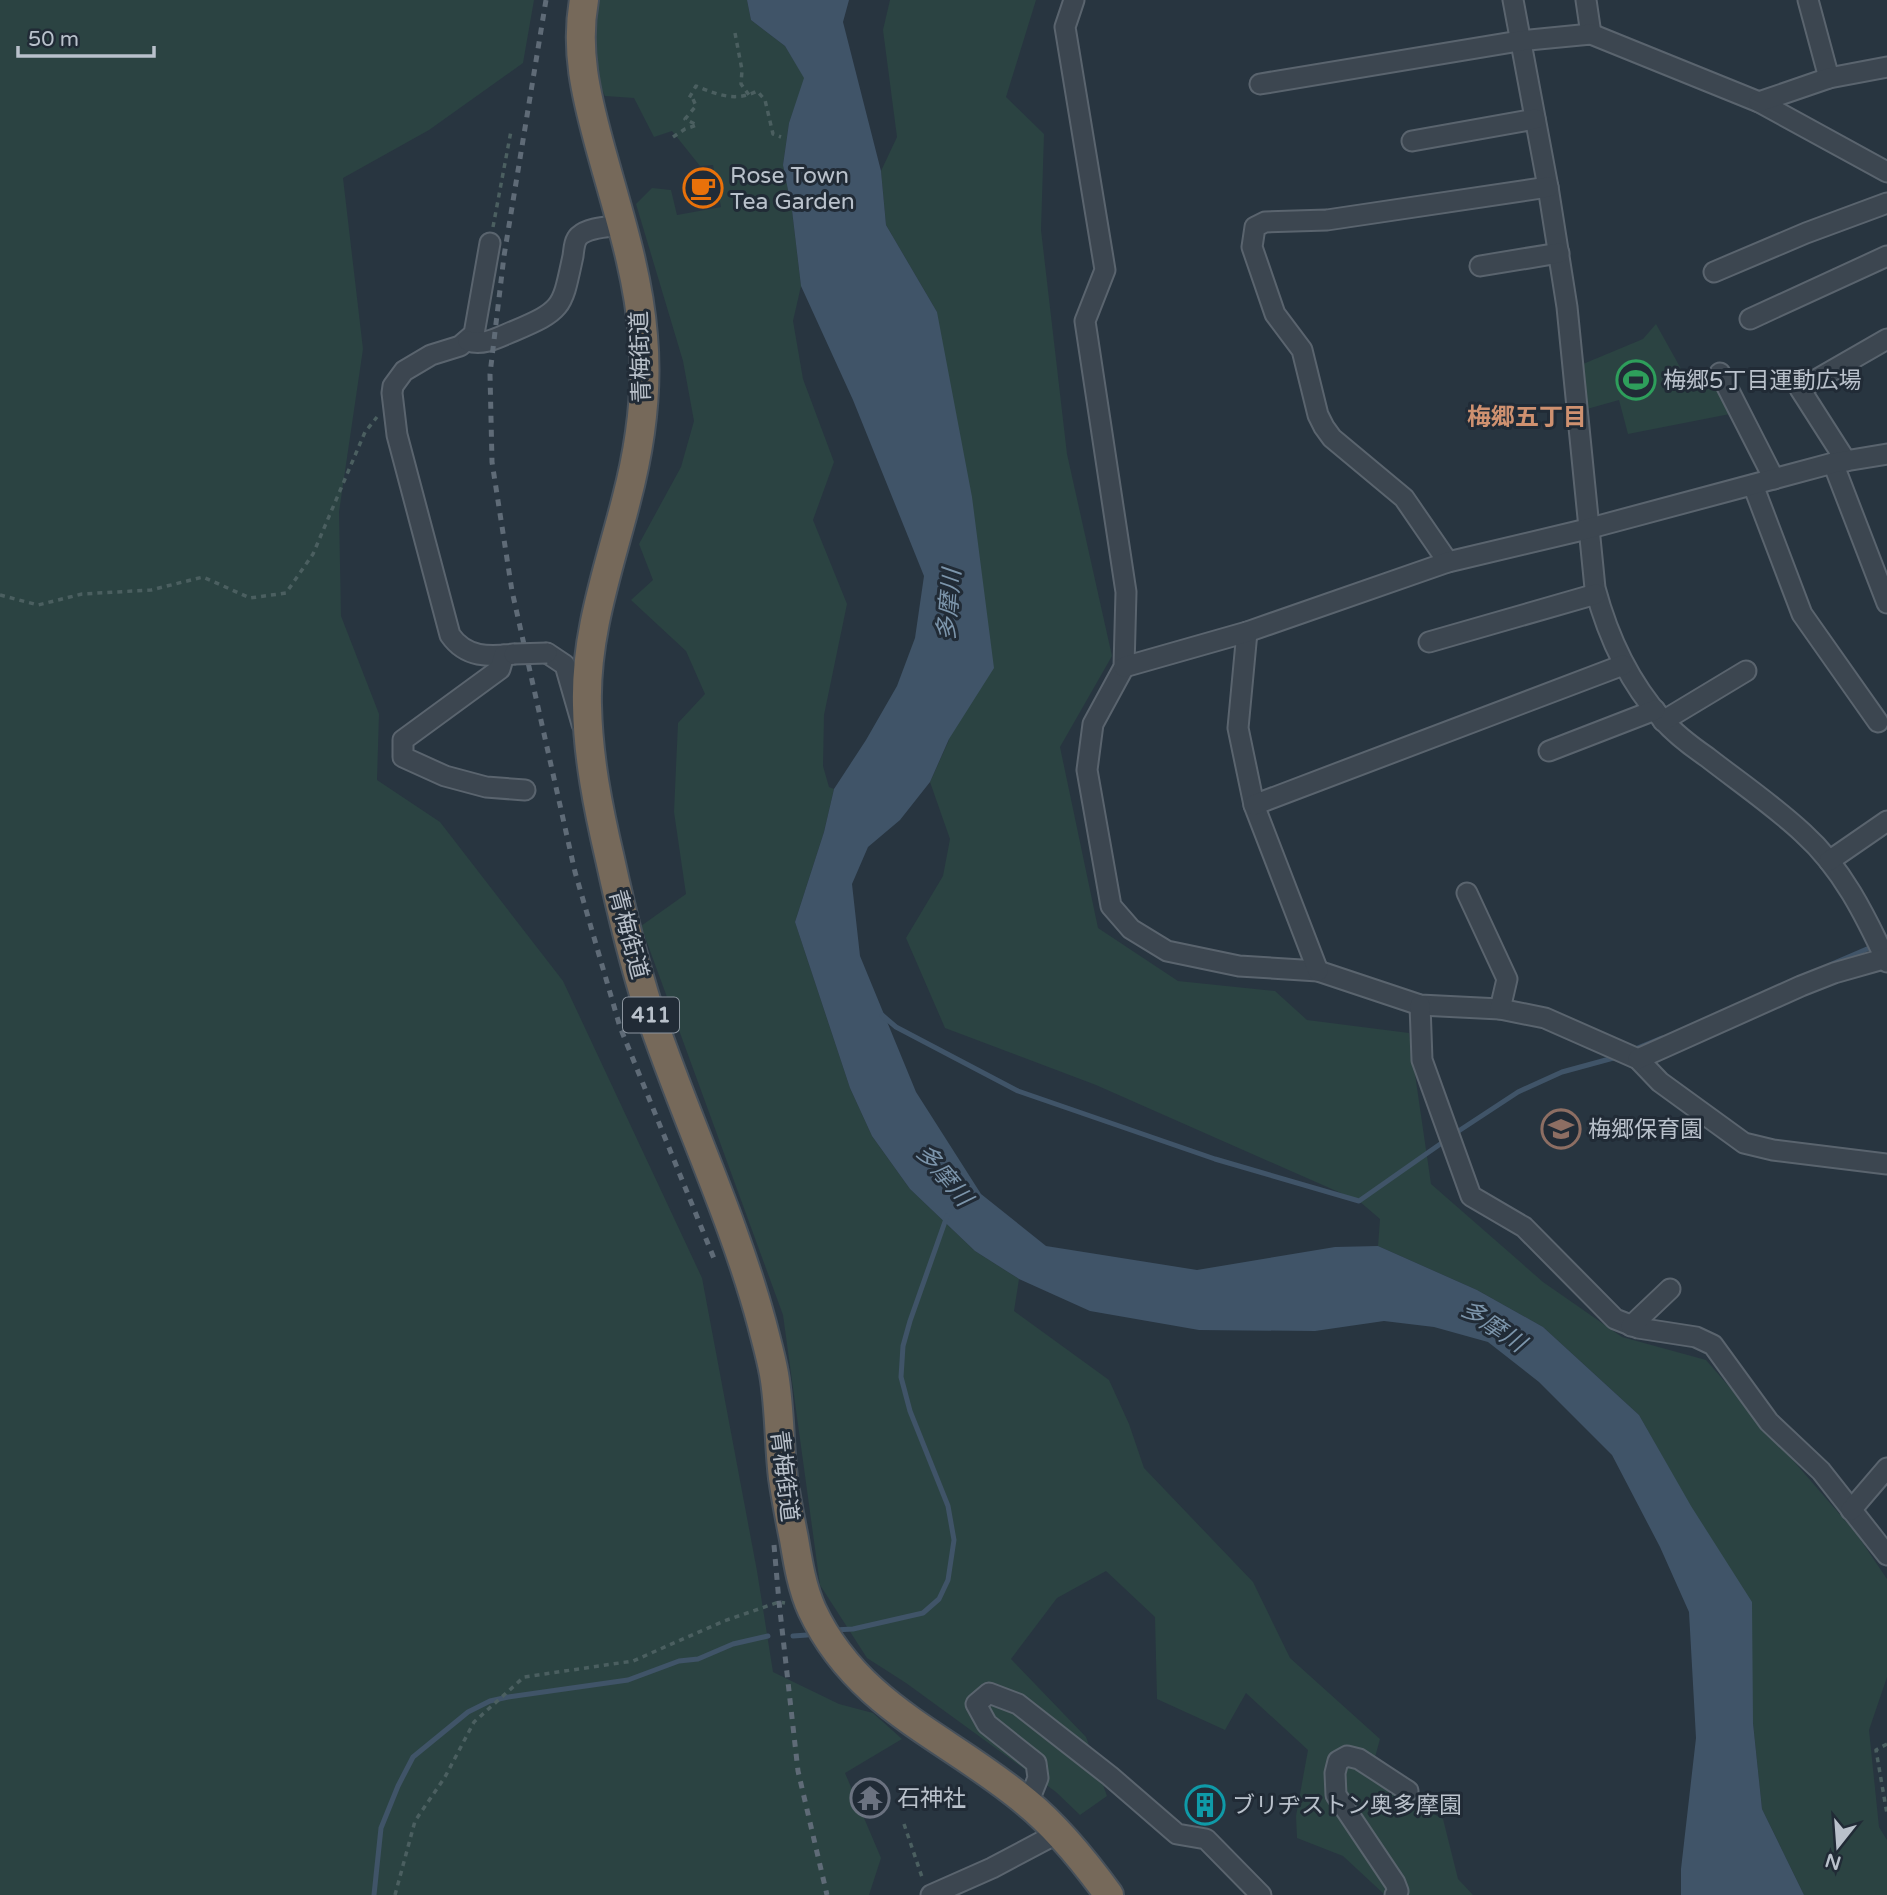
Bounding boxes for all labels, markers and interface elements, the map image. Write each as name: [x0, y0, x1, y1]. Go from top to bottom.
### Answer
scale bar: [18, 14, 154, 58]
text: 50 m: [28, 27, 79, 52]
place label: Rose Town Tea Garden: [730, 162, 855, 216]
cafe icon: Rose Town Tea Garden: [682, 167, 724, 209]
street label: 青梅街道: [625, 311, 657, 403]
sports icon: 梅郷5丁目運動広場: [1615, 359, 1657, 401]
place label: 梅郷5丁目運動広場: [1663, 367, 1861, 395]
district label: 梅郷五丁目: [1467, 403, 1587, 432]
water label: 多摩川: [932, 565, 967, 642]
street label: 青梅街道: [603, 886, 653, 982]
road number: 411: [623, 998, 679, 1032]
school or university icon: 梅郷保育園: [1540, 1108, 1582, 1150]
place label: 梅郷保育園: [1588, 1116, 1703, 1144]
water label: 多摩川: [909, 1138, 980, 1215]
water label: 多摩川: [1455, 1294, 1533, 1360]
street label: 青梅街道: [765, 1429, 804, 1523]
temple icon: 石神社: [849, 1777, 891, 1819]
building icon: ブリヂストン奥多摩園: [1184, 1784, 1226, 1826]
place label: 石神社: [897, 1785, 966, 1813]
place label: ブリヂストン奥多摩園: [1232, 1792, 1462, 1820]
north arrow: [1803, 1811, 1873, 1881]
text: N: [1823, 1849, 1844, 1874]

